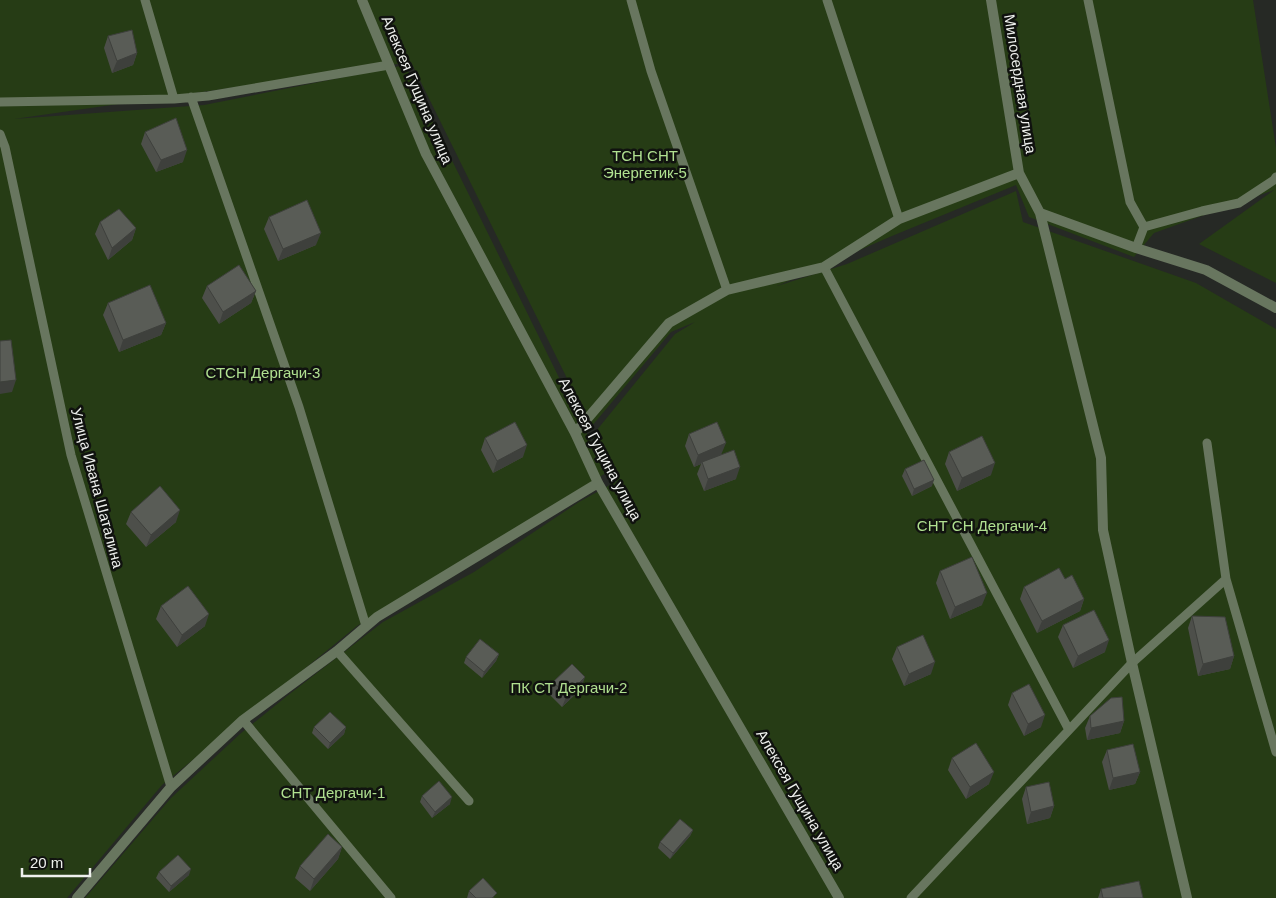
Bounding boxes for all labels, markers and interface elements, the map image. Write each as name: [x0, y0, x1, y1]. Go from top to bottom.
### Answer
street label: Алексея Гущина улица: [379, 13, 457, 167]
street label: Милосердная улица: [1001, 13, 1040, 155]
park label: ТСН СНТ Энергетик-5: [603, 147, 687, 181]
park label: СТСН Дергачи-3: [206, 364, 320, 381]
street label: Алексея Гущина улица: [556, 374, 646, 524]
street label: Улица Ивана Шаталина: [68, 406, 127, 570]
park label: СНТ СН Дергачи-4: [917, 517, 1047, 534]
park label: ПК СТ Дергачи-2: [511, 679, 627, 696]
street label: Алексея Гущина улица: [753, 727, 848, 874]
park label: СНТ Дергачи-1: [281, 784, 385, 801]
scale bar: [22, 846, 90, 878]
text: 20 m: [30, 854, 63, 871]

